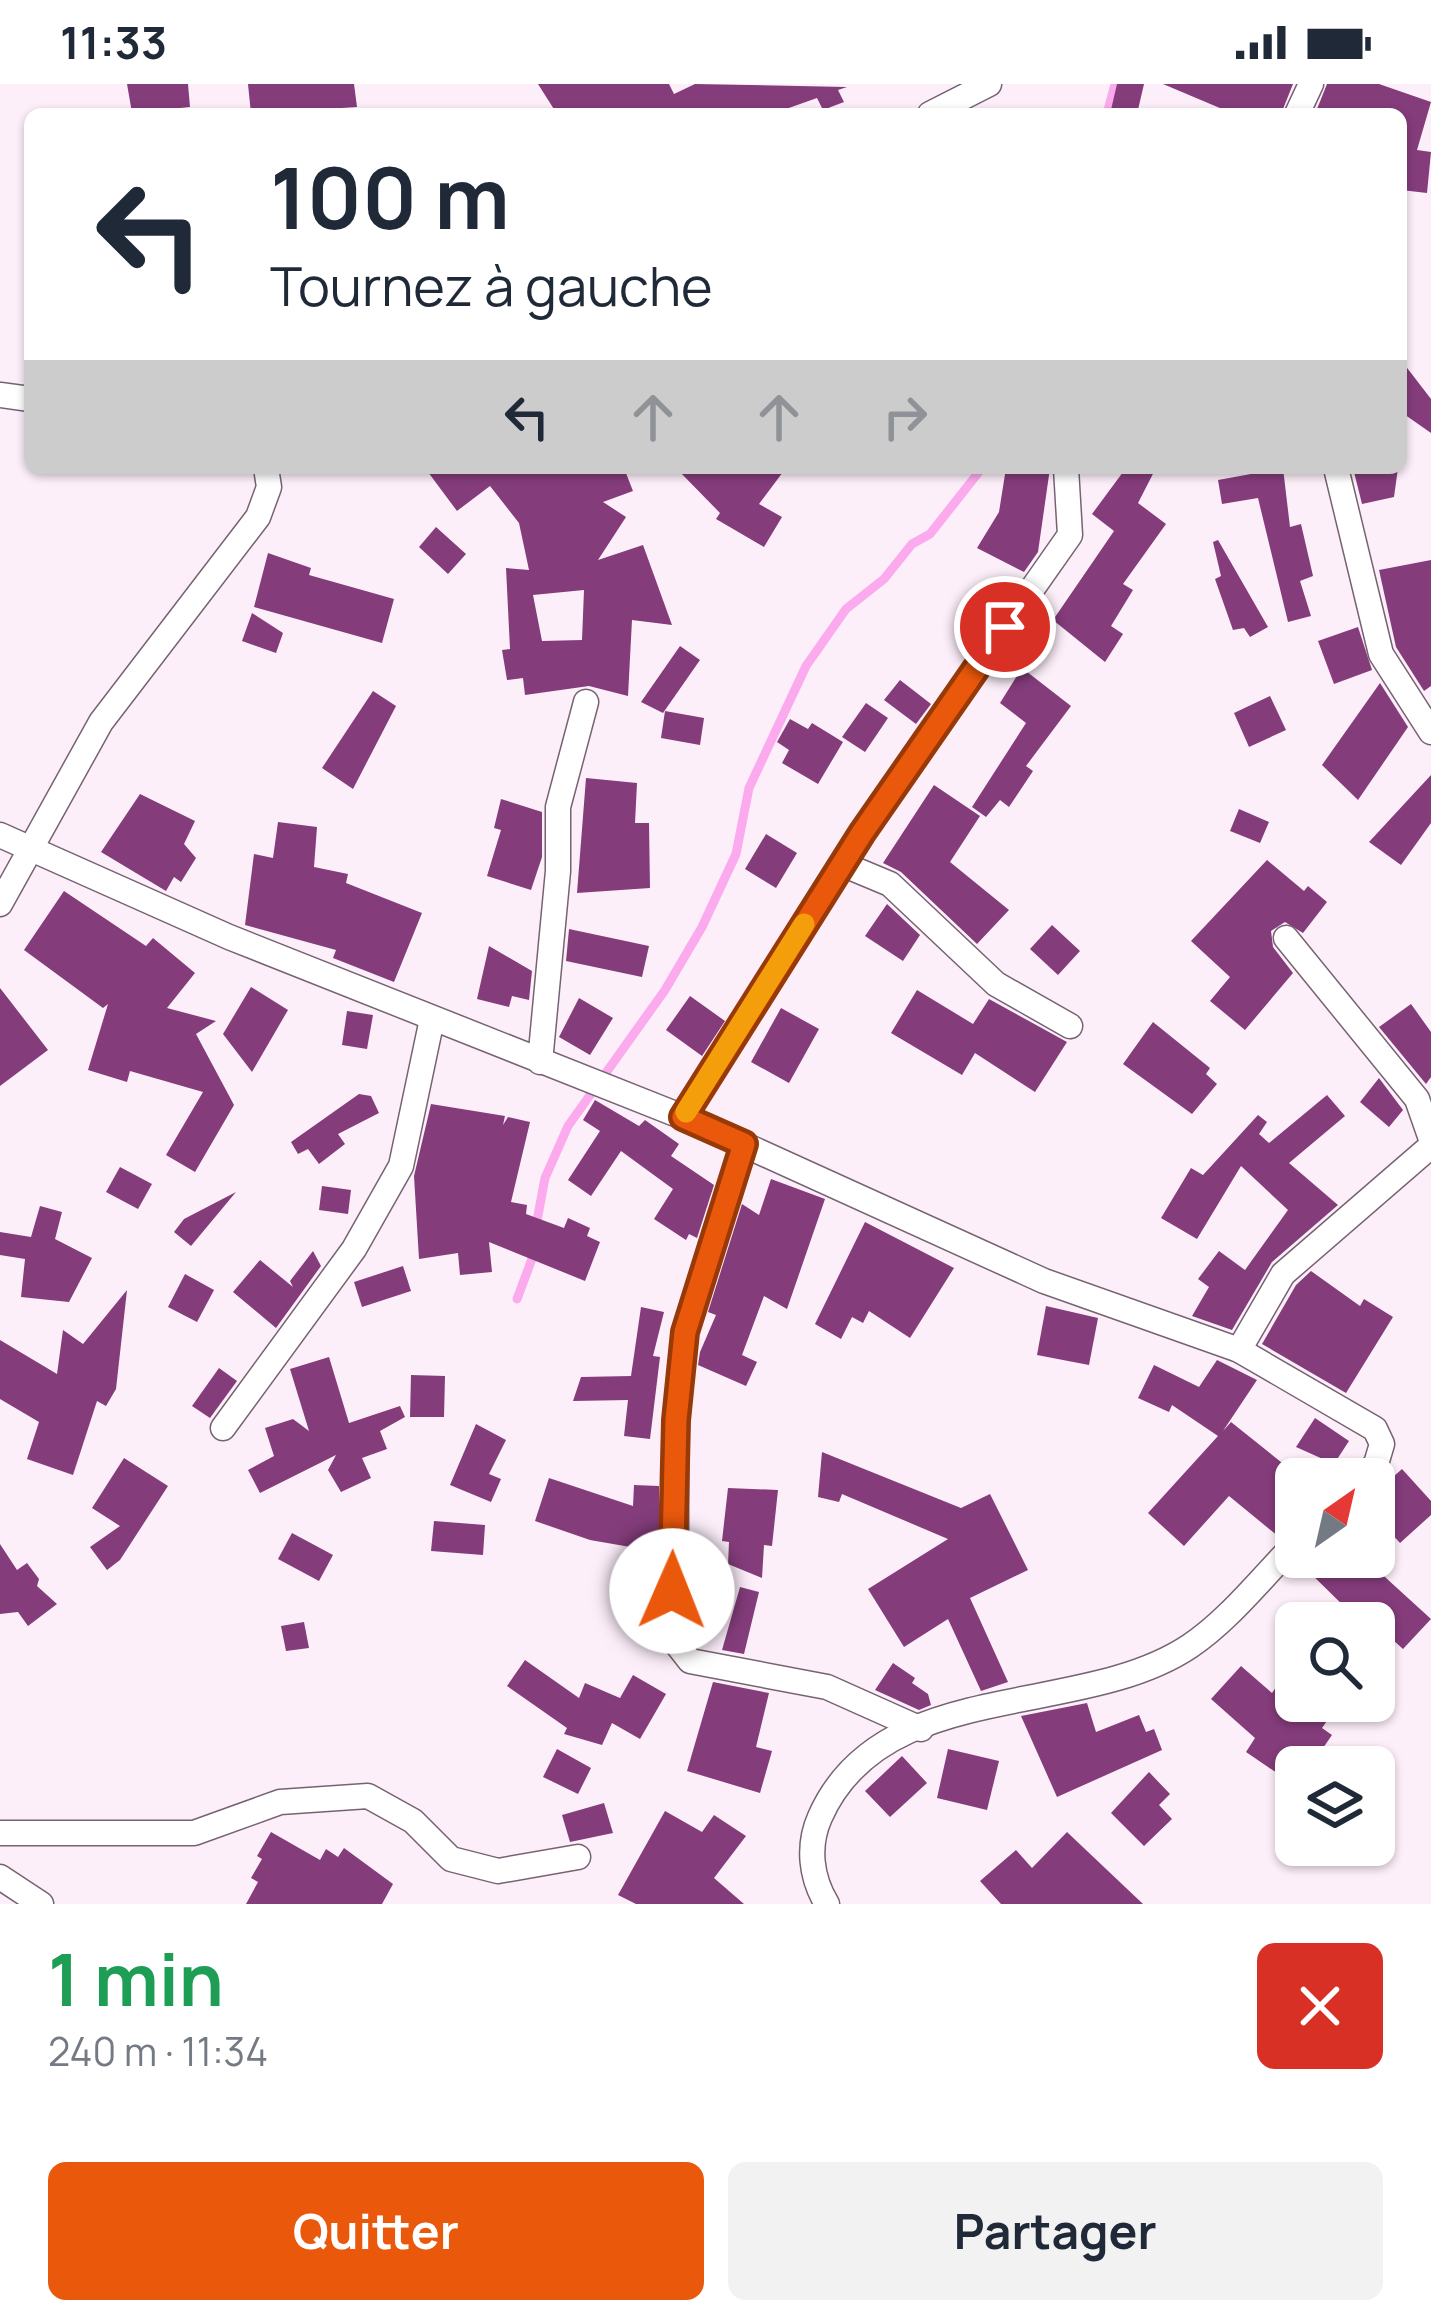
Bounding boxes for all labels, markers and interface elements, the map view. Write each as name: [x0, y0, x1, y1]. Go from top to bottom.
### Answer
text: 11:33: [60, 11, 167, 73]
text: 100 m: [270, 139, 510, 254]
icon: left: [72, 156, 228, 312]
text: Tournez à gauche: [270, 248, 713, 322]
icon: left: [494, 384, 560, 450]
icon: ahead: [620, 384, 686, 450]
icon: ahead: [746, 384, 812, 450]
icon: right: [872, 384, 938, 450]
pin: [954, 576, 1056, 678]
icon: arrive: [972, 594, 1038, 660]
north arrow: [1275, 1458, 1395, 1578]
map controls: [1275, 1458, 1395, 1866]
position arrow: [609, 1528, 735, 1654]
button: search: [1275, 1602, 1395, 1722]
button: layers: [1275, 1746, 1395, 1866]
text: 1 min: [48, 1929, 224, 2028]
button: close: [1257, 1943, 1383, 2069]
text: 240 m · 11:34: [48, 2024, 268, 2078]
button: Quitter: [48, 2162, 704, 2300]
button: Partager: [728, 2162, 1383, 2300]

